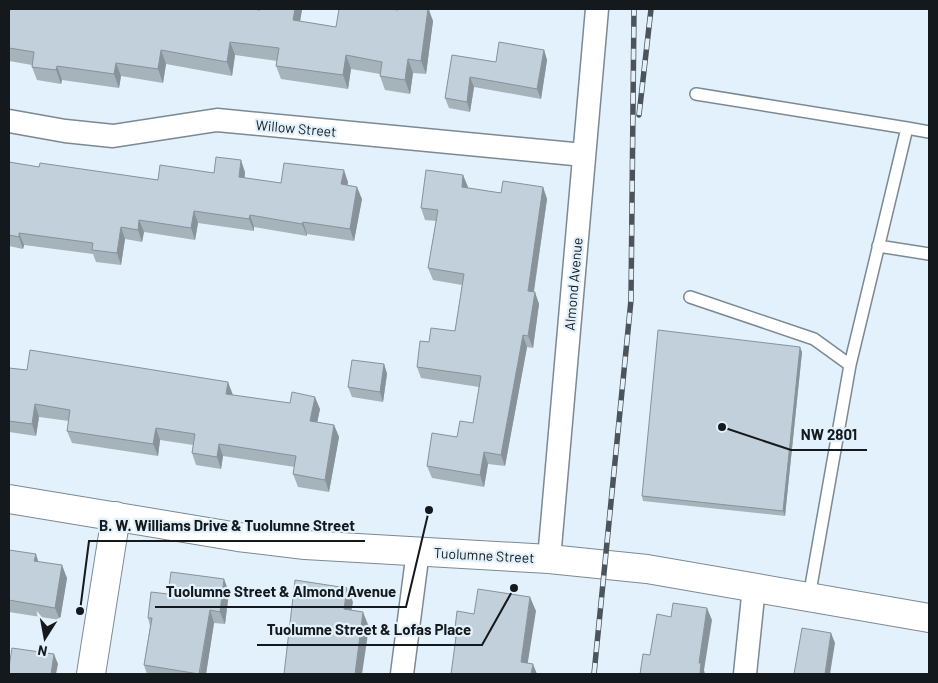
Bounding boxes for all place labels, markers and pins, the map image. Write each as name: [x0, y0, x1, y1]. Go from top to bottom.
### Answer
callout: NW 2801: [791, 420, 867, 450]
callout: B. W. Williams Drive & Tuolumne Street: [89, 511, 365, 541]
callout: Tuolumne Street & Almond Avenue: [155, 577, 406, 607]
callout: Tuolumne Street & Lofas Place: [257, 615, 482, 645]

